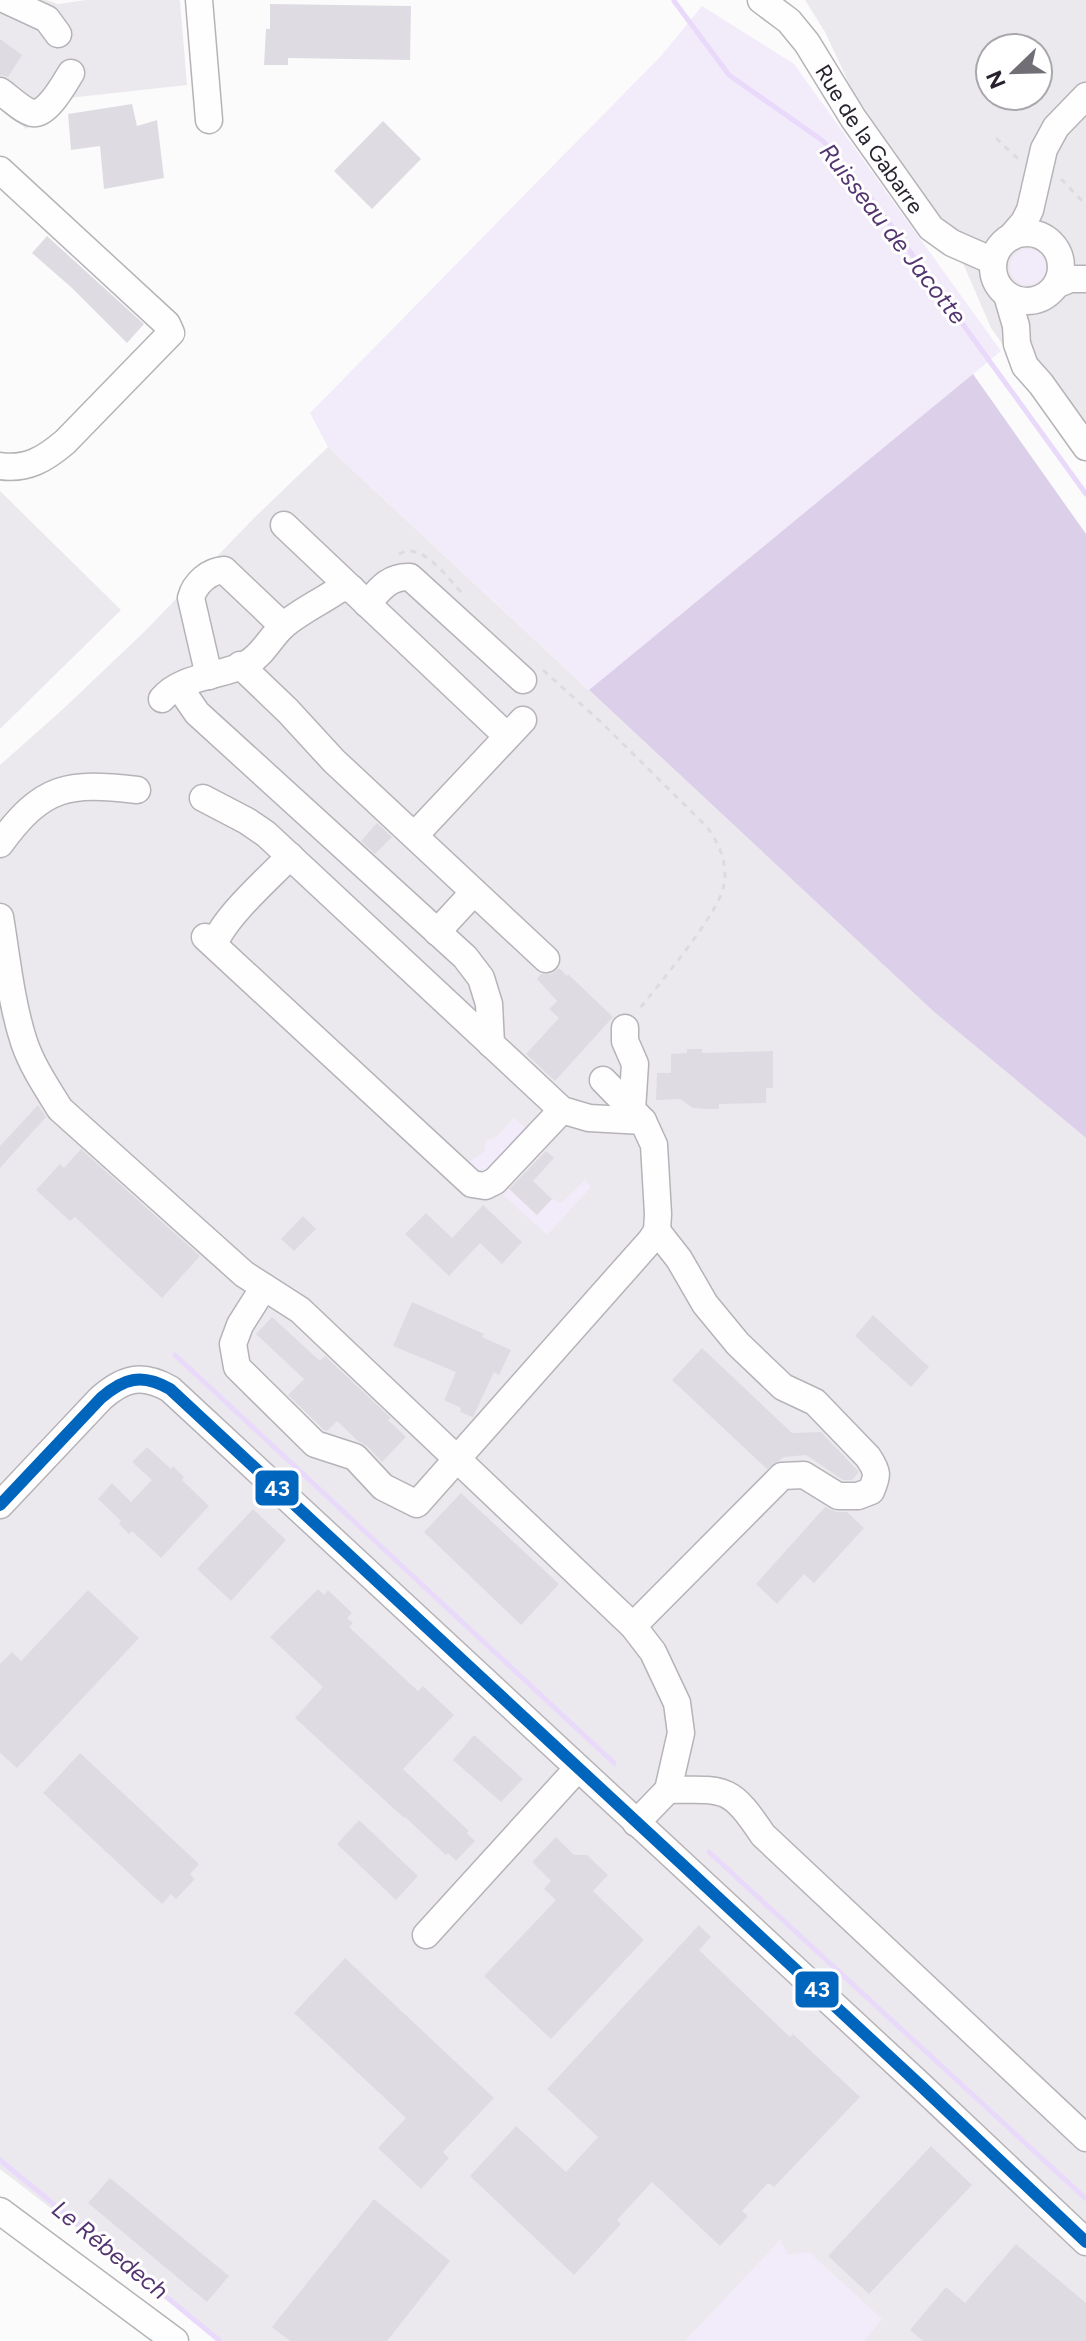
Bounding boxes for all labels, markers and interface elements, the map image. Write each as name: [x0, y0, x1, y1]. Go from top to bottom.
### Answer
north arrow: [974, 32, 1054, 112]
street label: Rue de la Gabarre: [809, 60, 929, 219]
text: N: [980, 67, 1012, 93]
water label: Ruisseau de Jacotte: [814, 138, 973, 330]
line badge: 43: [254, 1469, 300, 1507]
text: 43: [264, 1475, 290, 1502]
line badge: 43: [794, 1970, 840, 2009]
text: 43: [804, 1976, 830, 2003]
water label: Le Rébedech: [47, 2194, 174, 2305]

